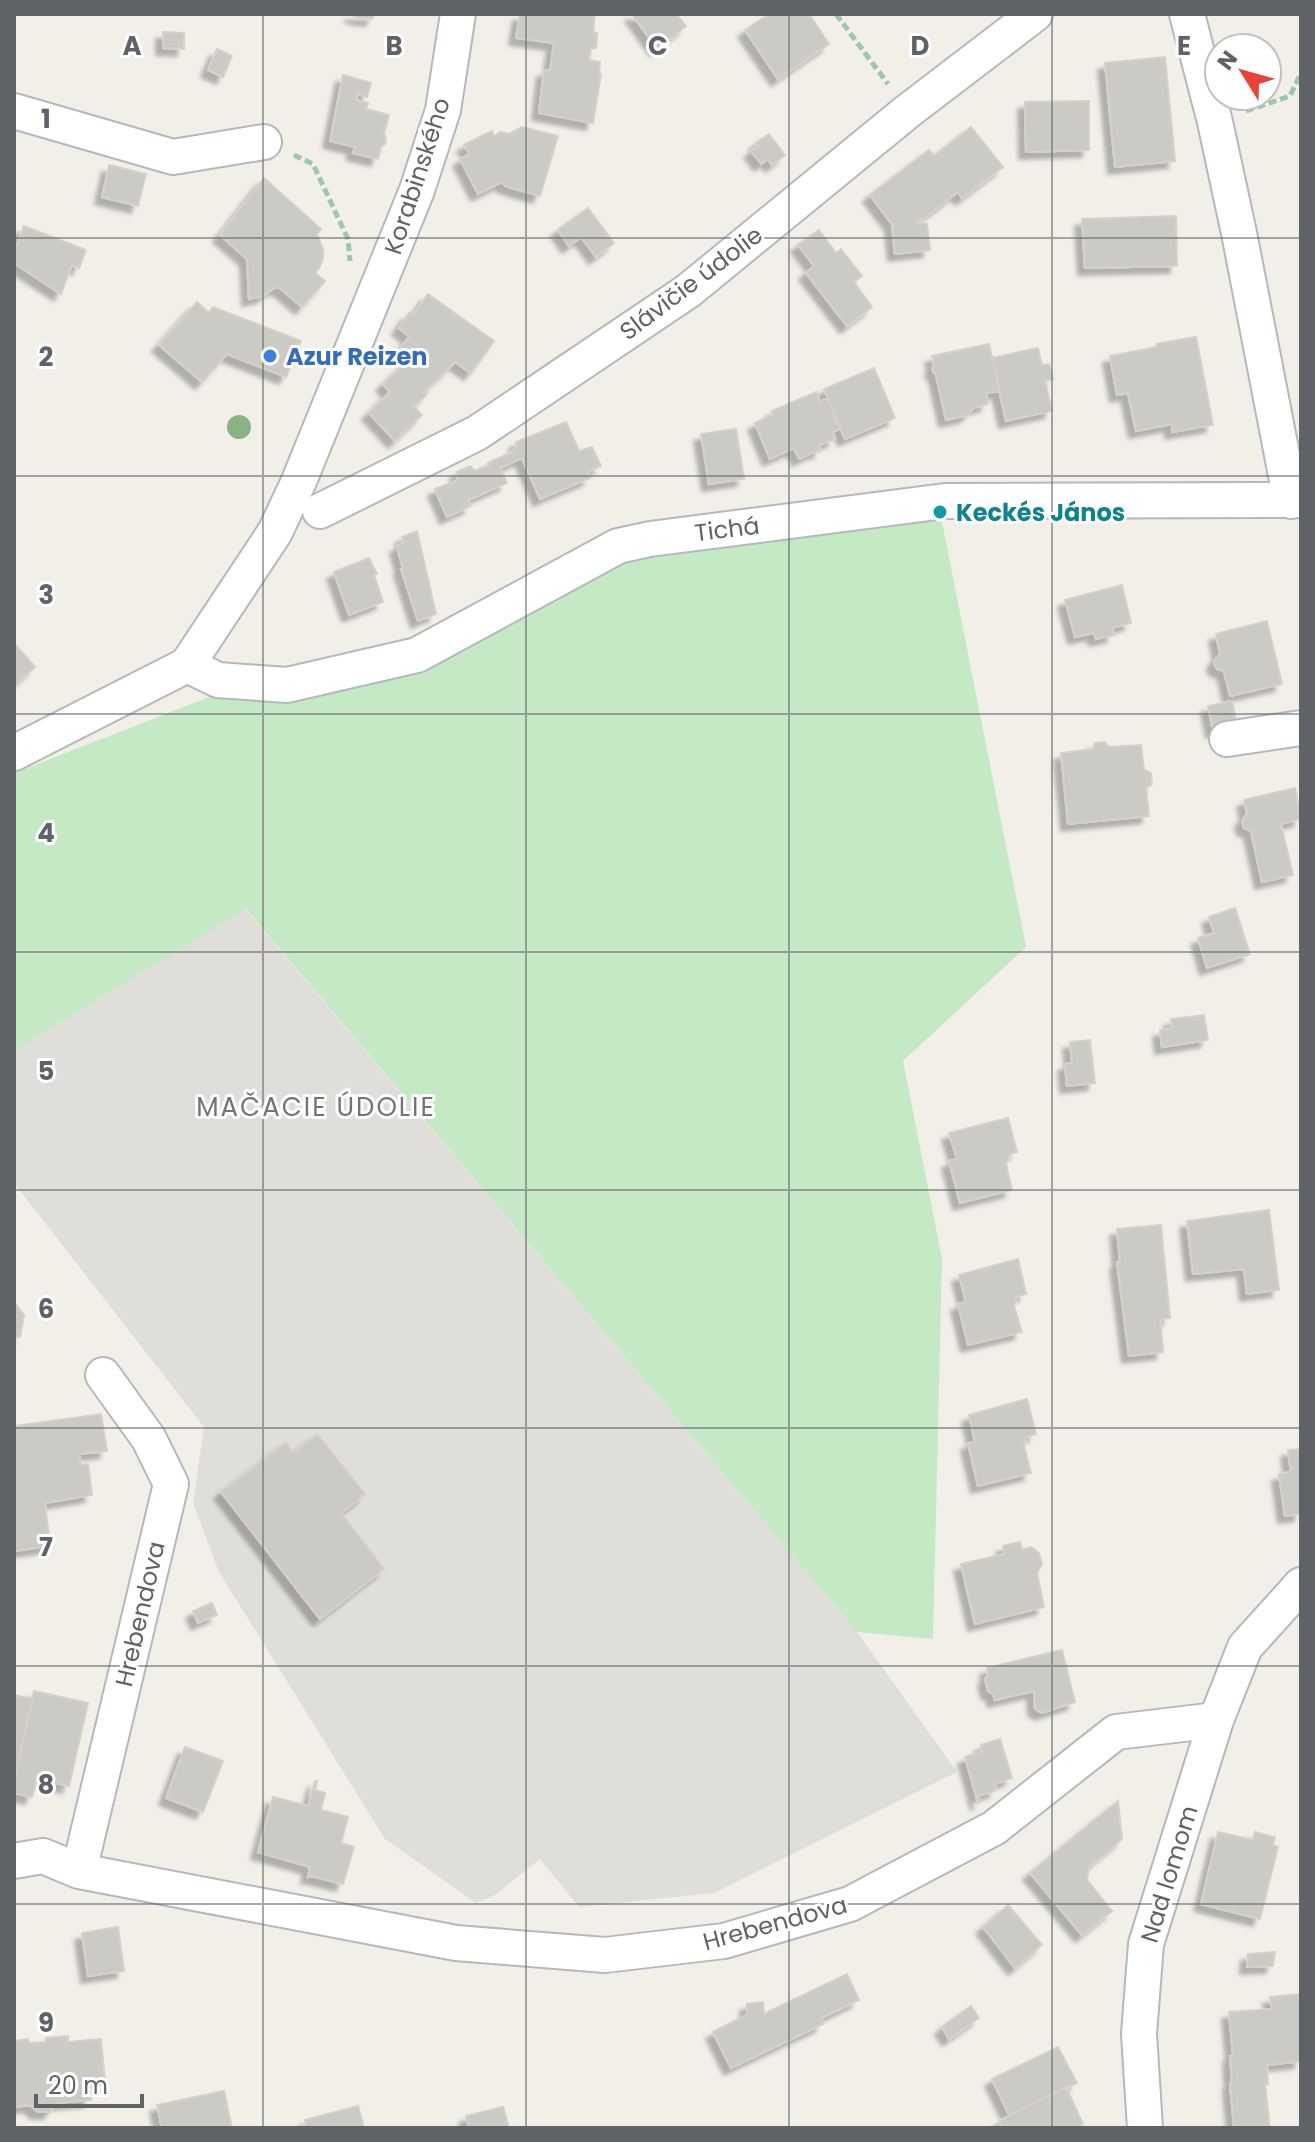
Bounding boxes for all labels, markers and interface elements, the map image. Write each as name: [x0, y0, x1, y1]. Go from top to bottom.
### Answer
text: A: [122, 28, 142, 64]
text: B: [385, 28, 403, 64]
text: C: [648, 28, 668, 64]
text: D: [911, 28, 930, 64]
text: E: [1177, 28, 1191, 64]
north arrow: [1203, 32, 1283, 112]
text: N: [1210, 44, 1245, 76]
street label: Korabinského: [376, 93, 458, 259]
text: 1: [41, 101, 51, 137]
street label: Slávičie údolie: [613, 218, 769, 348]
text: 2: [39, 339, 54, 375]
place label: Azur Reizen: [286, 340, 428, 373]
marker: Azur Reizen: [261, 347, 279, 365]
place label: Keckés János: [956, 496, 1125, 529]
marker: Keckés János: [931, 503, 949, 521]
street label: Tichá: [693, 509, 761, 549]
text: 3: [38, 577, 54, 613]
text: 4: [37, 815, 55, 851]
text: 5: [38, 1053, 54, 1089]
district label: MAČACIE ÚDOLIE: [196, 1089, 436, 1125]
text: 6: [38, 1291, 54, 1327]
text: 7: [39, 1529, 53, 1565]
street label: Hrebendova: [107, 1538, 173, 1690]
text: 8: [38, 1767, 54, 1803]
street label: Nad lomom: [1132, 1801, 1206, 1947]
street label: Hrebendova: [699, 1888, 851, 1958]
text: 9: [38, 2005, 54, 2041]
scale bar: [36, 2058, 142, 2108]
text: 20 m: [48, 2069, 108, 2102]

